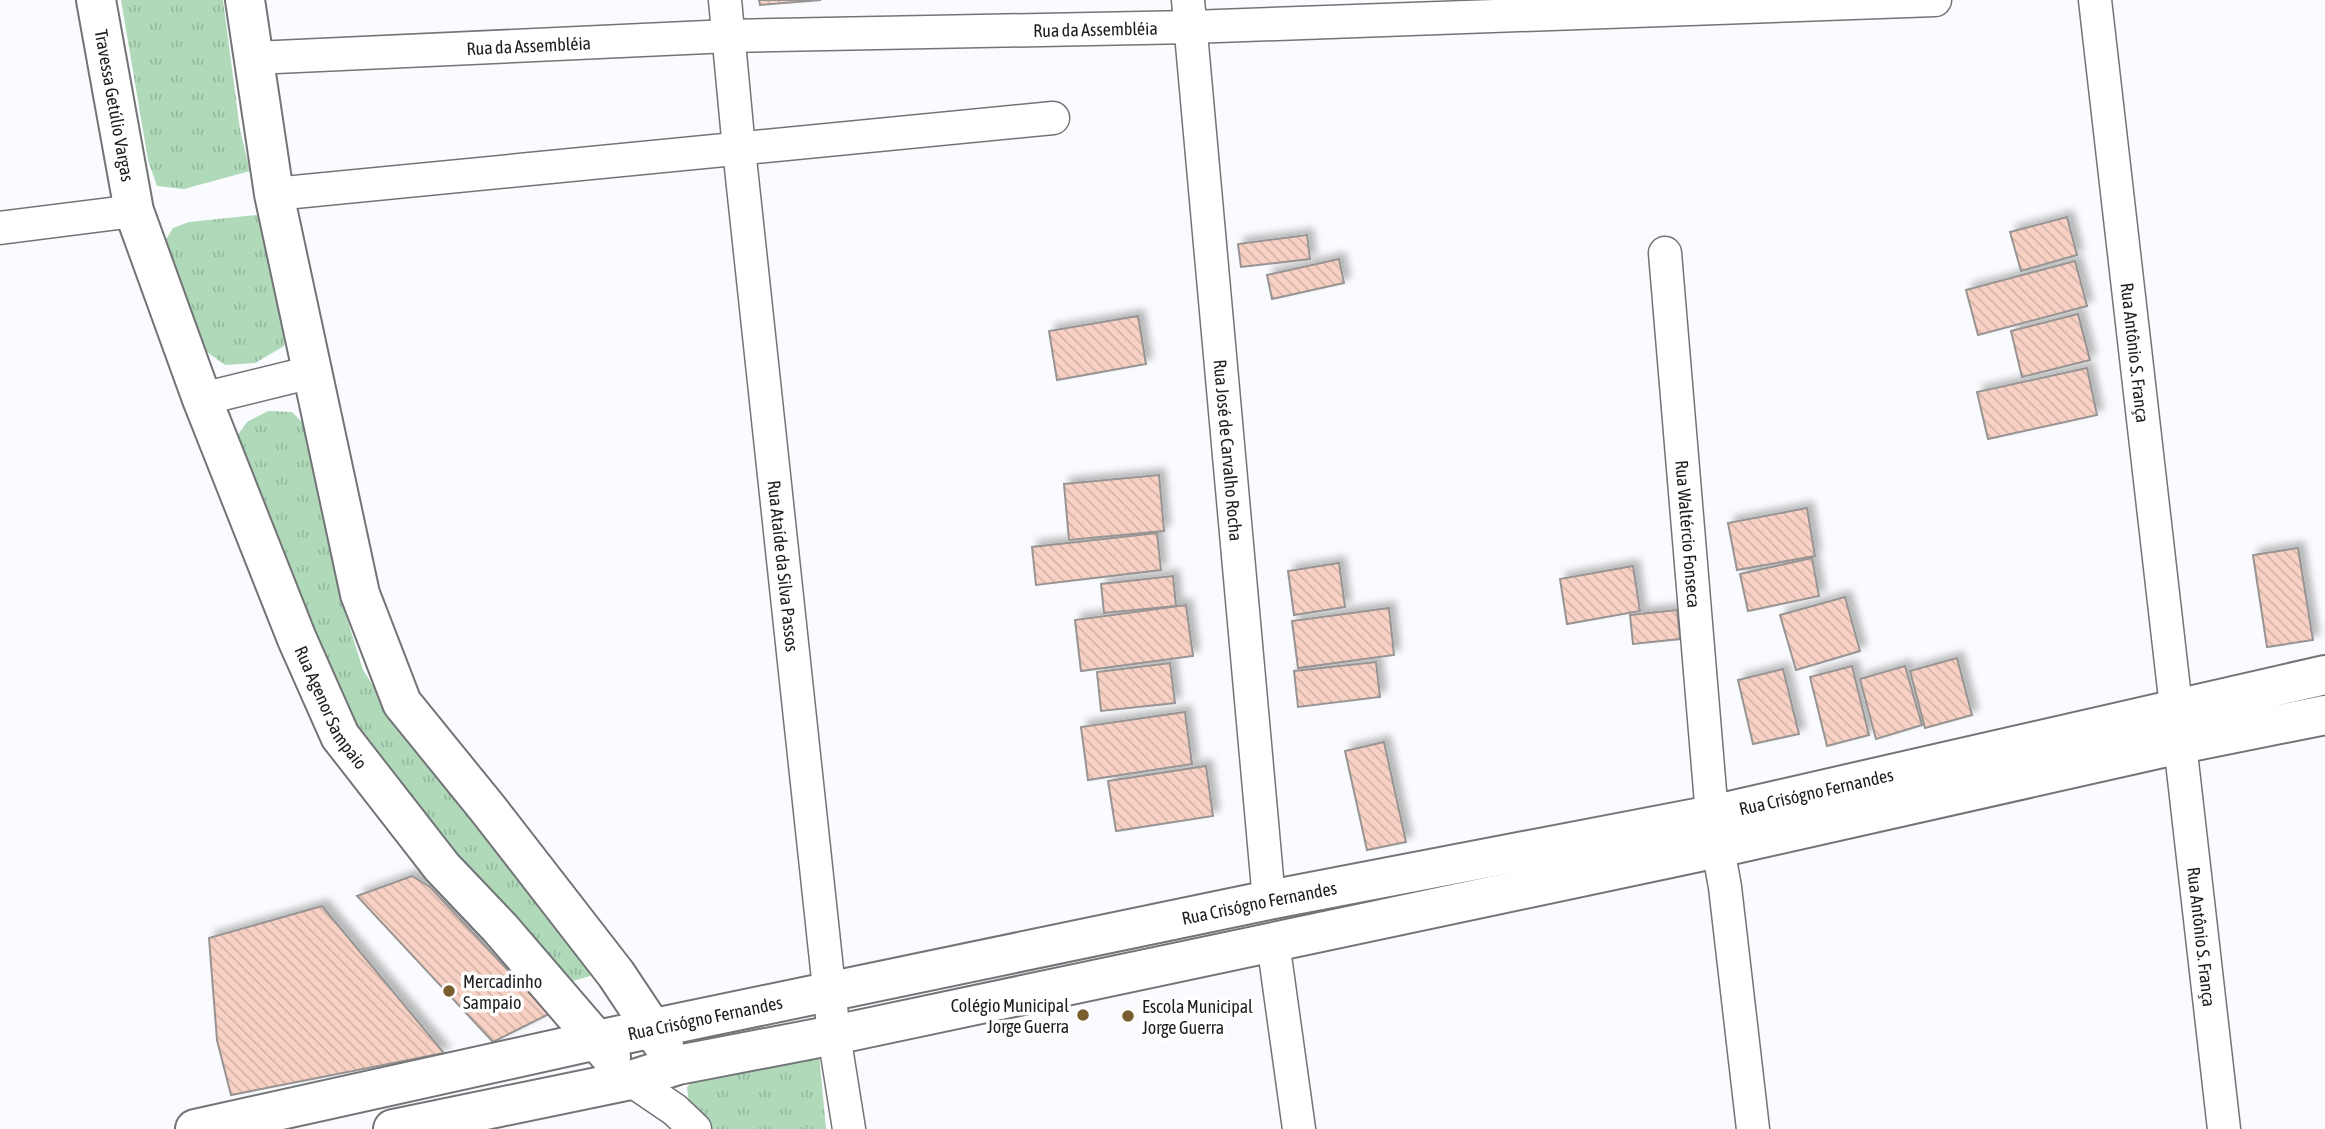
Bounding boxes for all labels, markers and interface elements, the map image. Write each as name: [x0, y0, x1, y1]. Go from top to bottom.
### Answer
street label: Rua da Assembléia: [1033, 17, 1158, 41]
street label: Travessa Getúlio Vargas: [91, 28, 139, 183]
street label: Rua da Assembléia: [466, 32, 591, 59]
street label: Rua Antônio S. França: [2117, 282, 2154, 424]
street label: Rua José de Carvalho Rocha: [1210, 359, 1247, 542]
street label: Rua Waltércio Fonseca: [1672, 459, 1705, 609]
street label: Rua Ataíde da Silva Passos: [764, 479, 803, 653]
street label: Rua Agenor Sampaio: [291, 642, 372, 773]
street label: Rua Crisógno Fernandes: [1737, 763, 1895, 819]
street label: Rua Antônio S. França: [2184, 866, 2220, 1008]
street label: Rua Crisógno Fernandes: [1180, 877, 1338, 928]
place label: Mercadinho Sampaio: [463, 971, 542, 1013]
marker: Mercadinho Sampaio: [441, 983, 457, 999]
street label: Rua Crisógno Fernandes: [626, 991, 784, 1044]
place label: Colégio Municipal Jorge Guerra: [951, 995, 1069, 1037]
place label: Escola Municipal Jorge Guerra: [1142, 996, 1253, 1038]
marker: Colégio Municipal Jorge Guerra: [1075, 1007, 1091, 1023]
marker: Escola Municipal Jorge Guerra: [1120, 1008, 1136, 1024]

